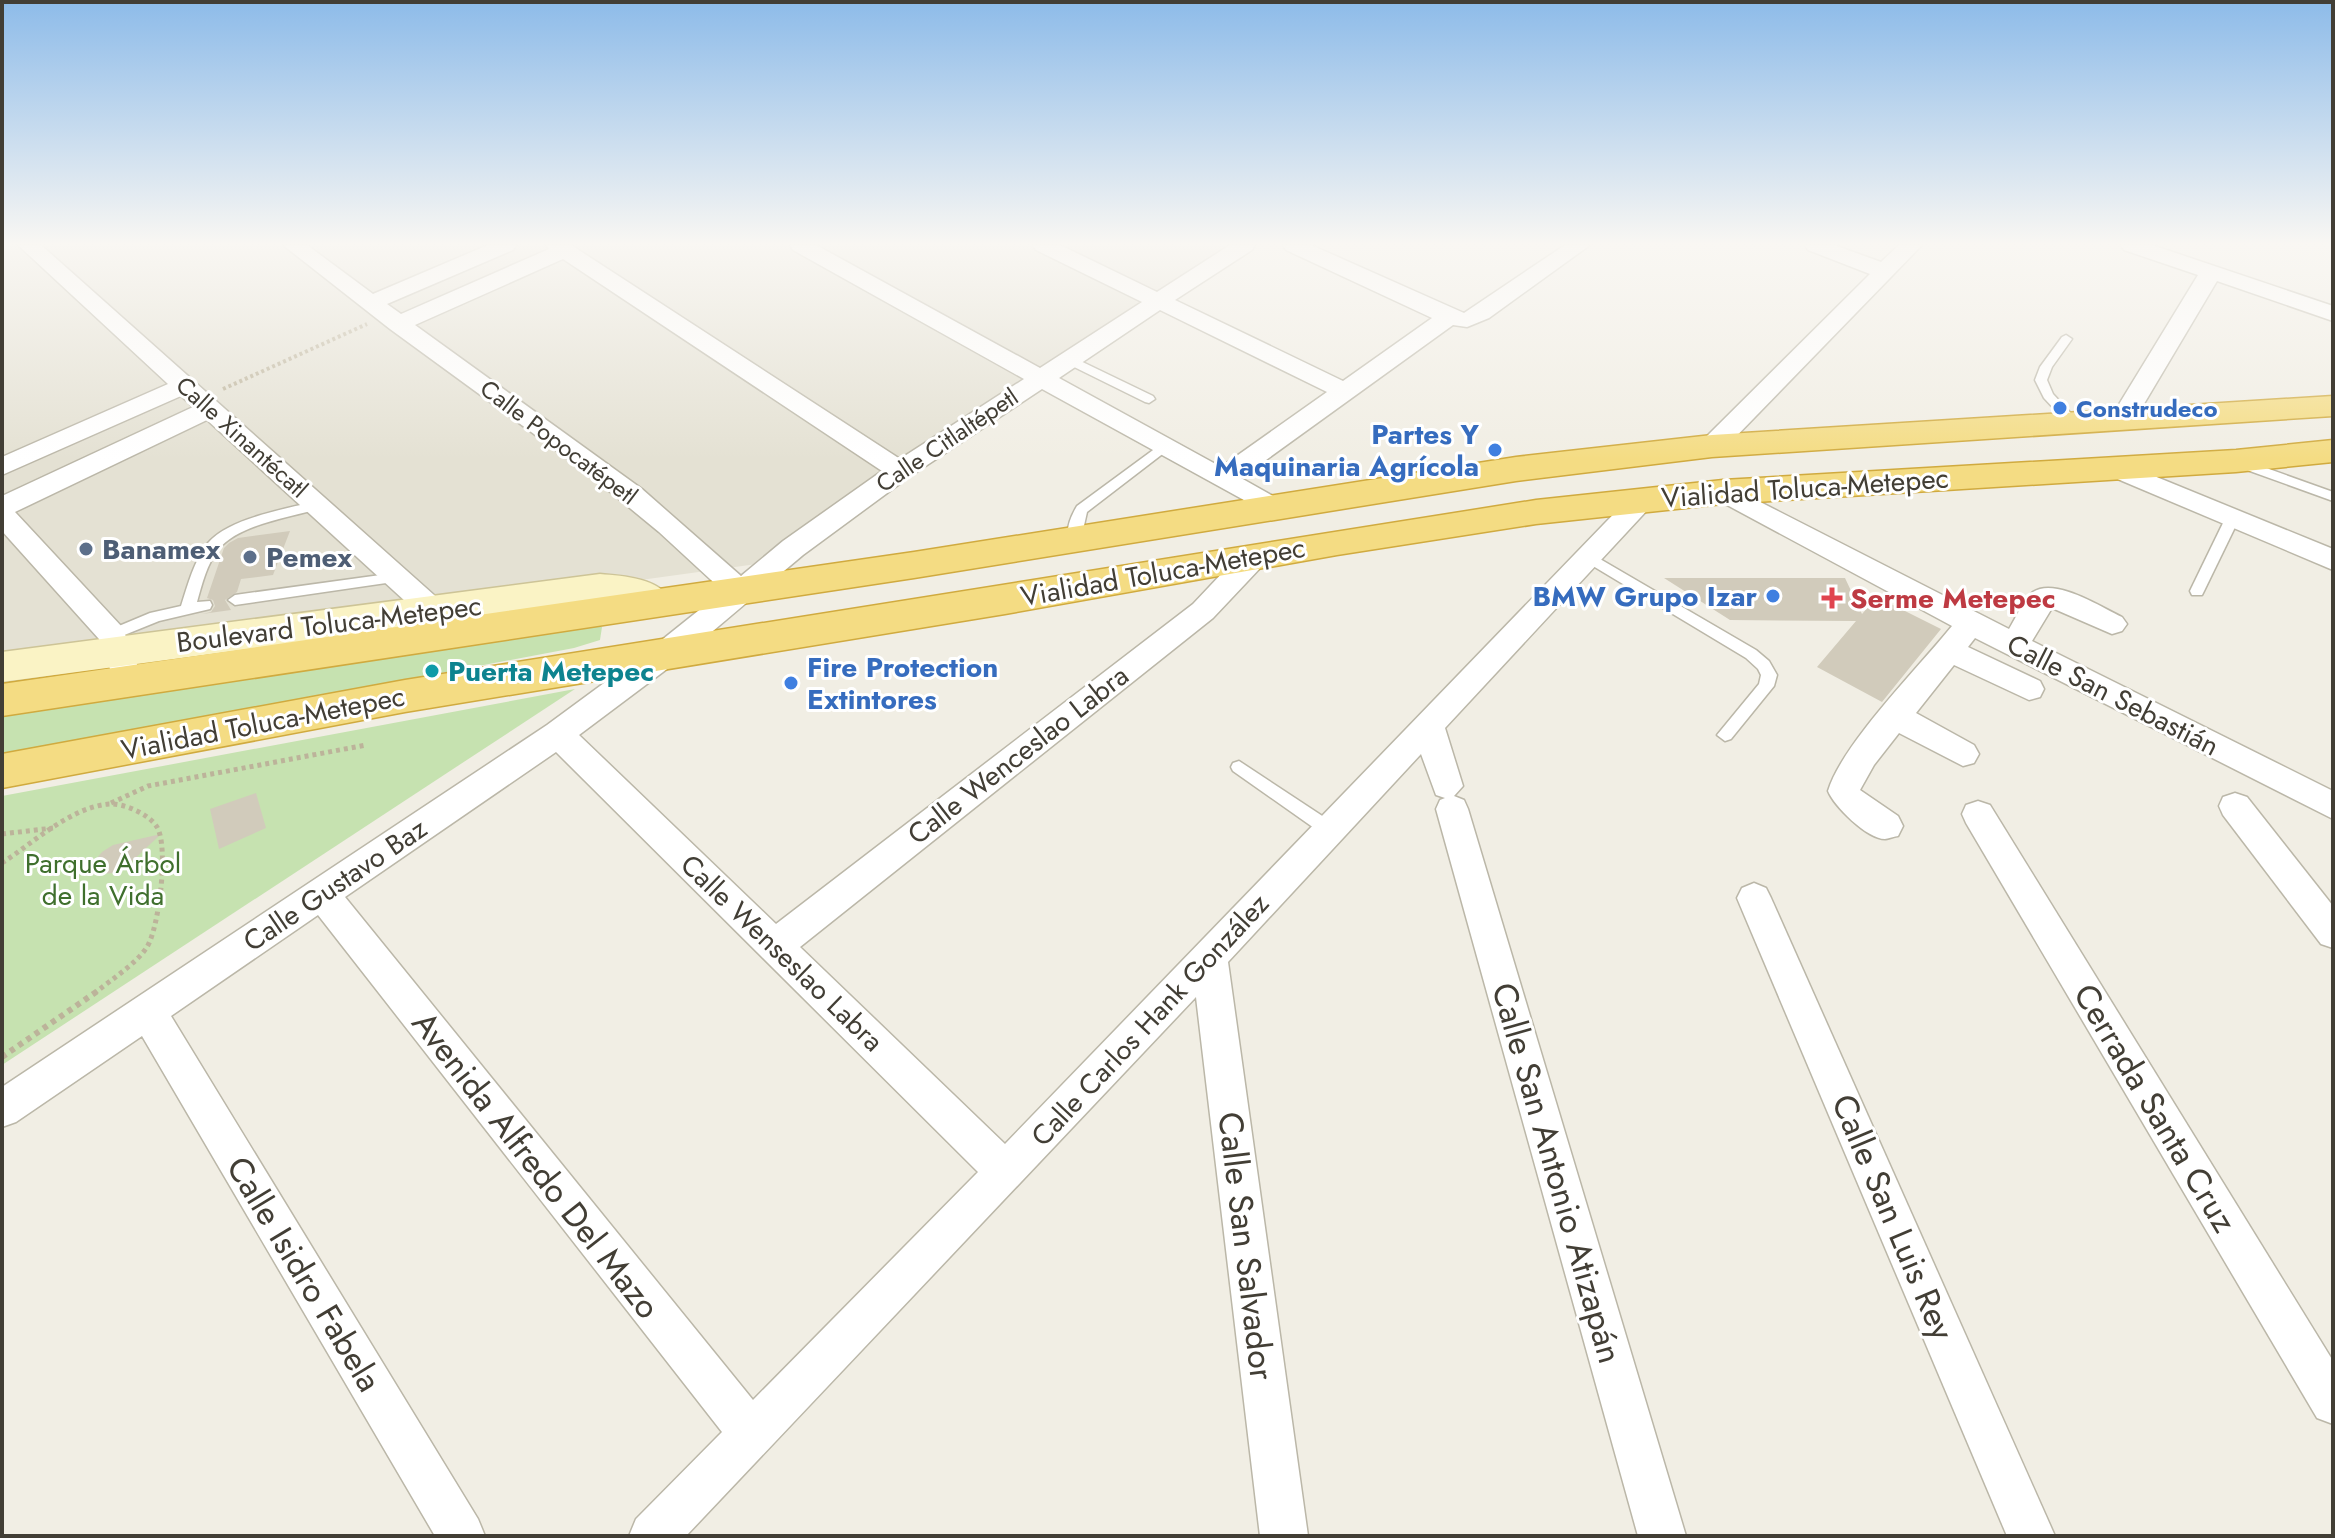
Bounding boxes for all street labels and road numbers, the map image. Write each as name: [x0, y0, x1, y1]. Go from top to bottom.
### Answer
street label: Calle Xinantécatl: [168, 368, 316, 506]
street label: Calle Popocatépetl: [473, 371, 645, 513]
street label: Calle Citlaltépetl: [869, 379, 1025, 501]
street label: Vialidad Toluca-Metepec: [1660, 458, 1950, 518]
street label: Vialidad Toluca-Metepec: [1018, 527, 1308, 617]
street label: Boulevard Toluca-Metepec: [174, 585, 484, 663]
street label: Calle San Sebastián: [2000, 624, 2226, 766]
street label: Calle Wenceslao Labra: [899, 656, 1137, 854]
street label: Vialidad Toluca-Metepec: [118, 675, 408, 771]
street label: Calle Gustavo Baz: [235, 808, 435, 962]
street label: Calle Wenseslao Labra: [671, 845, 893, 1061]
street label: Calle Carlos Hank González: [1022, 884, 1278, 1156]
street label: Cerrada Santa Cruz: [2061, 974, 2249, 1242]
street label: Calle San Antonio Atizapán: [1479, 977, 1635, 1369]
street label: Avenida Alfredo Del Mazo: [400, 1001, 672, 1329]
street label: Calle San Luis Rey: [1819, 1087, 1967, 1347]
street label: Calle San Salvador: [1205, 1109, 1287, 1383]
street label: Calle Isidro Fabela: [214, 1147, 394, 1401]

